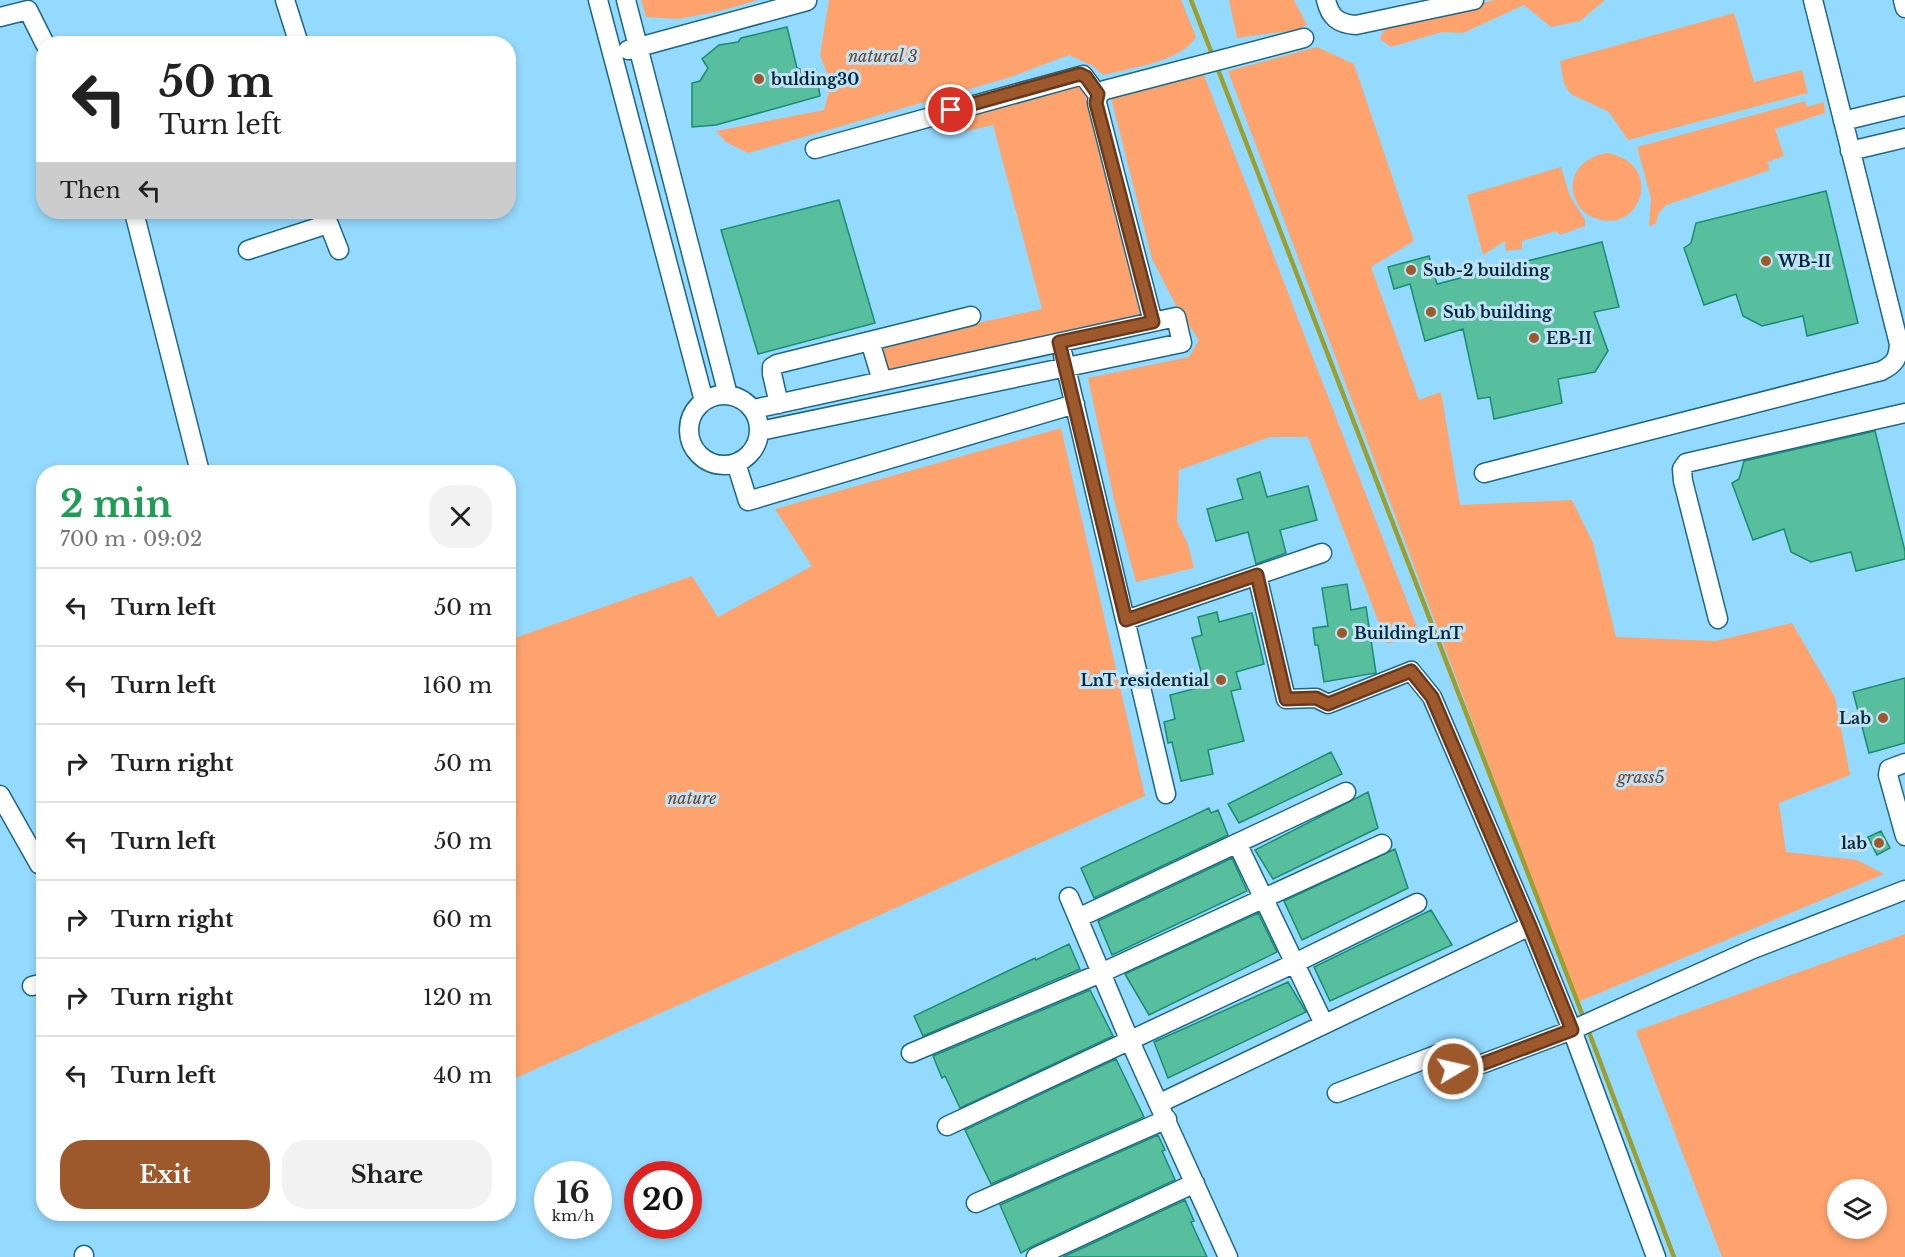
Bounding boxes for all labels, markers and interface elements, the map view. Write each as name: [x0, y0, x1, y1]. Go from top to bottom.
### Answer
park label: natural 3: [848, 46, 918, 66]
text: 50 m: [159, 56, 273, 108]
icon: left: [60, 60, 138, 138]
place label: bulding30: [770, 69, 859, 89]
marker: bulding30: [752, 72, 766, 86]
pin: [925, 84, 976, 135]
icon: arrive: [934, 93, 967, 126]
text: Turn left: [159, 108, 282, 141]
icon: left: [133, 174, 166, 207]
text: Then: [60, 177, 121, 204]
place label: WB-II: [1777, 251, 1831, 271]
marker: WB-II: [1759, 254, 1773, 268]
place label: Sub-2 building: [1423, 260, 1551, 280]
marker: Sub-2 building: [1404, 263, 1418, 277]
place label: Sub building: [1443, 302, 1553, 322]
marker: Sub building: [1424, 305, 1438, 319]
place label: EB-II: [1546, 328, 1592, 348]
marker: EB-II: [1527, 331, 1541, 345]
text: 2 min: [60, 482, 172, 527]
button: close: [429, 485, 492, 548]
text: 700 m · 09:02: [60, 527, 202, 551]
icon: left: [60, 591, 93, 624]
text: Turn left: [111, 594, 216, 621]
text: 50 m: [434, 594, 492, 621]
place label: BuildingLnT: [1354, 623, 1464, 643]
marker: BuildingLnT: [1335, 626, 1349, 640]
icon: left: [60, 669, 93, 702]
place label: LnT residential: [1080, 670, 1209, 690]
text: Turn left: [111, 672, 216, 699]
text: 160 m: [422, 672, 492, 699]
marker: LnT residential: [1214, 673, 1228, 687]
place label: Lab: [1839, 708, 1871, 728]
marker: Lab: [1876, 711, 1890, 725]
icon: right: [60, 747, 93, 780]
text: Turn right: [111, 750, 233, 777]
text: 50 m: [434, 750, 492, 777]
park label: grass5: [1616, 767, 1665, 787]
park label: nature: [668, 788, 717, 808]
icon: left: [60, 825, 93, 858]
text: Turn left: [111, 828, 216, 855]
text: 50 m: [434, 828, 492, 855]
place label: lab: [1841, 833, 1867, 853]
marker: lab: [1872, 836, 1886, 850]
icon: right: [60, 903, 93, 936]
text: Turn right: [111, 906, 233, 933]
text: 60 m: [432, 906, 492, 933]
icon: right: [60, 981, 93, 1014]
text: Turn right: [111, 984, 233, 1011]
text: 120 m: [423, 984, 492, 1011]
position arrow: [1421, 1037, 1485, 1101]
icon: left: [60, 1059, 93, 1092]
text: Turn left: [111, 1062, 216, 1089]
text: 40 m: [434, 1062, 492, 1089]
button: Exit: [60, 1140, 270, 1209]
button: Share: [282, 1140, 492, 1209]
speed limit sign: 20: [624, 1161, 702, 1239]
text: 16: [556, 1174, 590, 1211]
map controls: [1827, 1179, 1887, 1239]
button: layers: [1827, 1179, 1887, 1239]
text: km/h: [552, 1206, 594, 1225]

